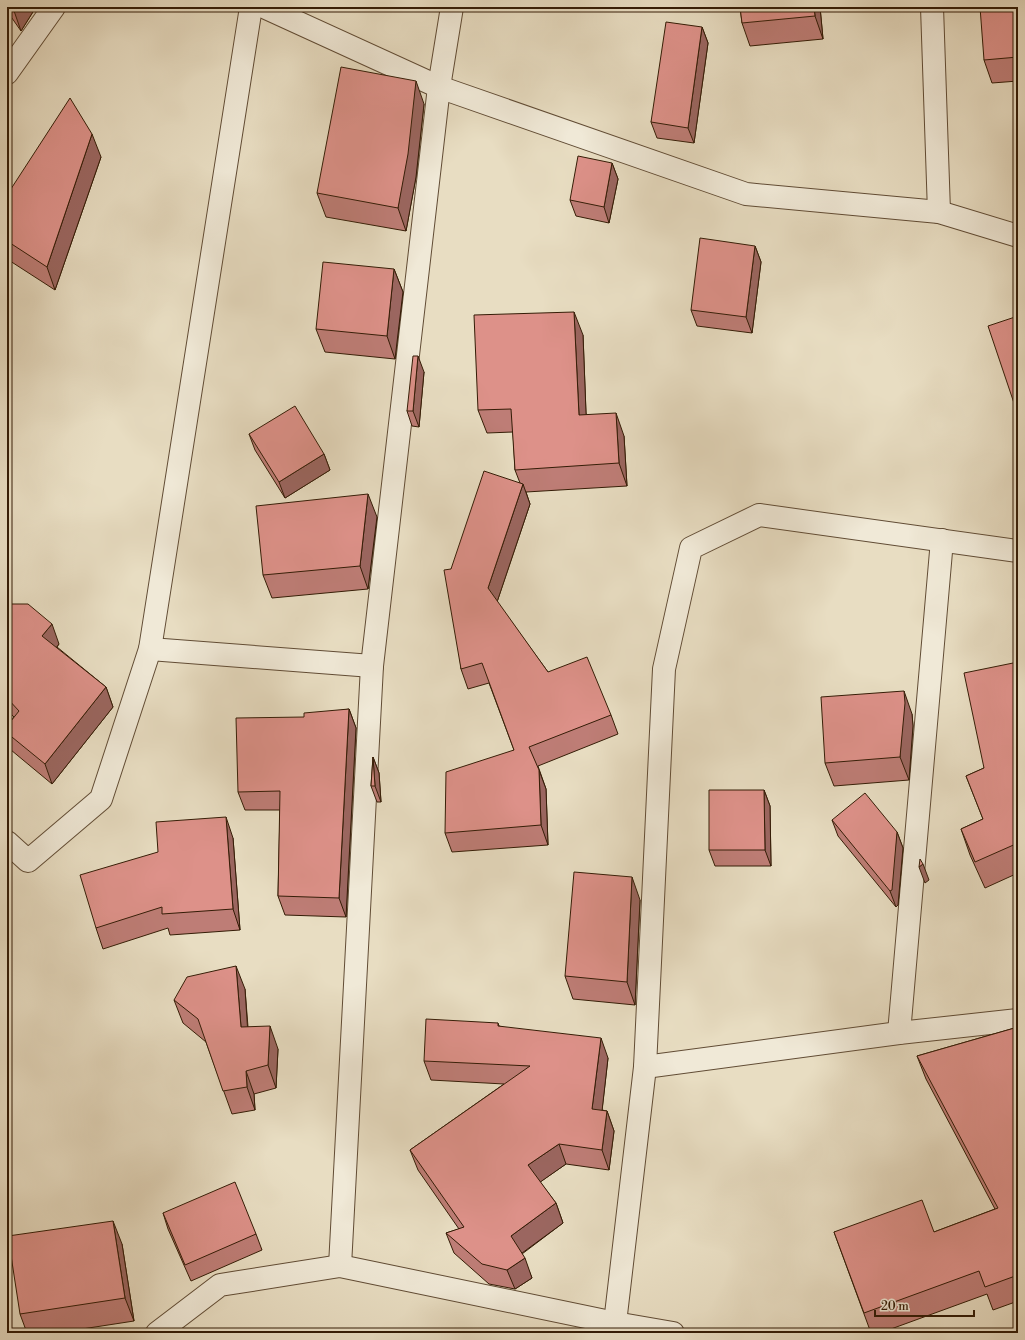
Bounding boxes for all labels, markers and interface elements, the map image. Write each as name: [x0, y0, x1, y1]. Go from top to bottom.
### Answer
scale bar: [875, 1292, 974, 1318]
text: 20 m: [881, 1299, 909, 1314]

